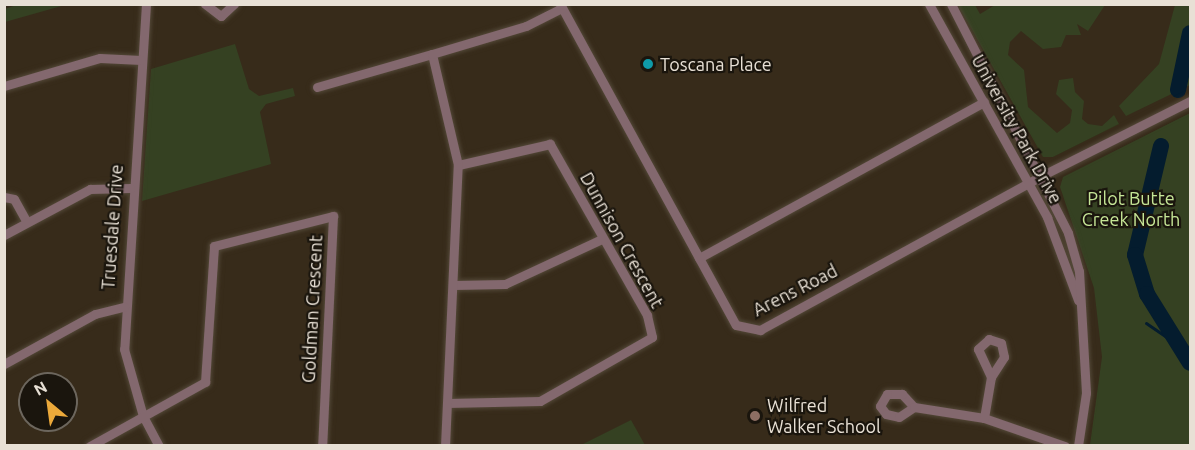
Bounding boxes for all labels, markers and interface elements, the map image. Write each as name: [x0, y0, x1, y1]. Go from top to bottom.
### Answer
street label: University Park Drive: [967, 51, 1067, 207]
place label: Toscana Place: [660, 53, 772, 75]
marker: Toscana Place: [641, 57, 655, 71]
street label: Truesdale Drive: [97, 164, 127, 290]
street label: Dunnison Crescent: [576, 168, 668, 312]
park label: Pilot Butte Creek North: [1082, 188, 1180, 230]
street label: Goldman Crescent: [297, 234, 327, 384]
street label: Arens Road: [749, 259, 841, 321]
north arrow: [18, 372, 78, 432]
text: N: [31, 377, 50, 399]
place label: Wilfred Walker School: [767, 395, 881, 438]
marker: Wilfred Walker School: [748, 409, 762, 423]

